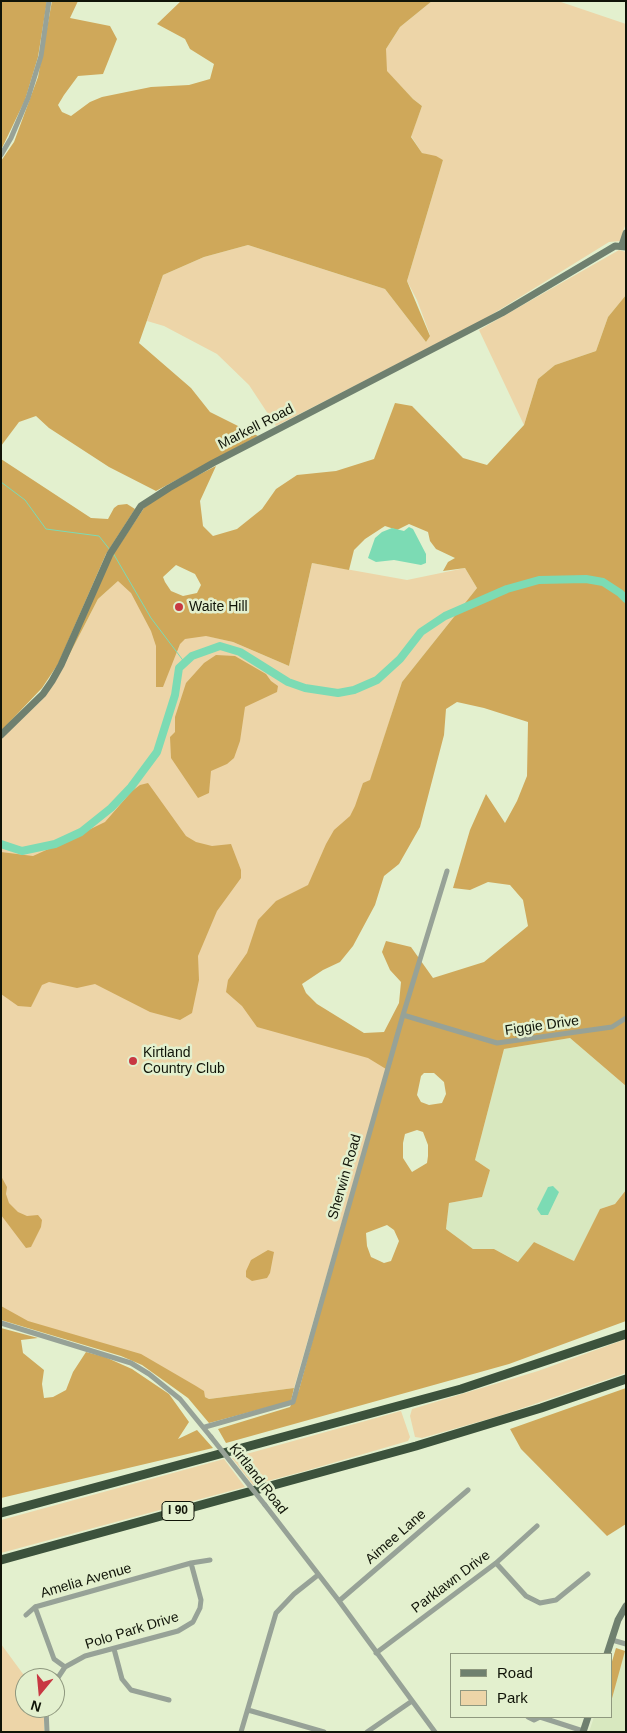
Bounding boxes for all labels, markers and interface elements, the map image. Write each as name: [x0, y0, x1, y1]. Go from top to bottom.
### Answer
street label: Markell Road: [215, 401, 297, 453]
place label: Waite Hill: [189, 599, 248, 615]
marker: Waite Hill: [173, 601, 185, 613]
street label: Figgie Drive: [504, 1012, 580, 1040]
place label: Kirtland Country Club: [143, 1045, 225, 1078]
marker: Kirtland Country Club: [127, 1055, 139, 1067]
street label: Sherwin Road: [325, 1132, 365, 1222]
street label: Kirtland Road: [225, 1440, 291, 1518]
road number: I 90: [162, 1502, 194, 1520]
street label: Aimee Lane: [362, 1506, 430, 1568]
street label: Parklawn Drive: [408, 1547, 494, 1617]
street label: Amelia Avenue: [39, 1560, 133, 1602]
street label: Polo Park Drive: [83, 1609, 181, 1653]
legend: [450, 1653, 612, 1718]
text: Road: [497, 1664, 533, 1681]
north arrow: [15, 1668, 65, 1718]
text: Park: [497, 1689, 528, 1706]
text: N: [29, 1697, 43, 1716]

